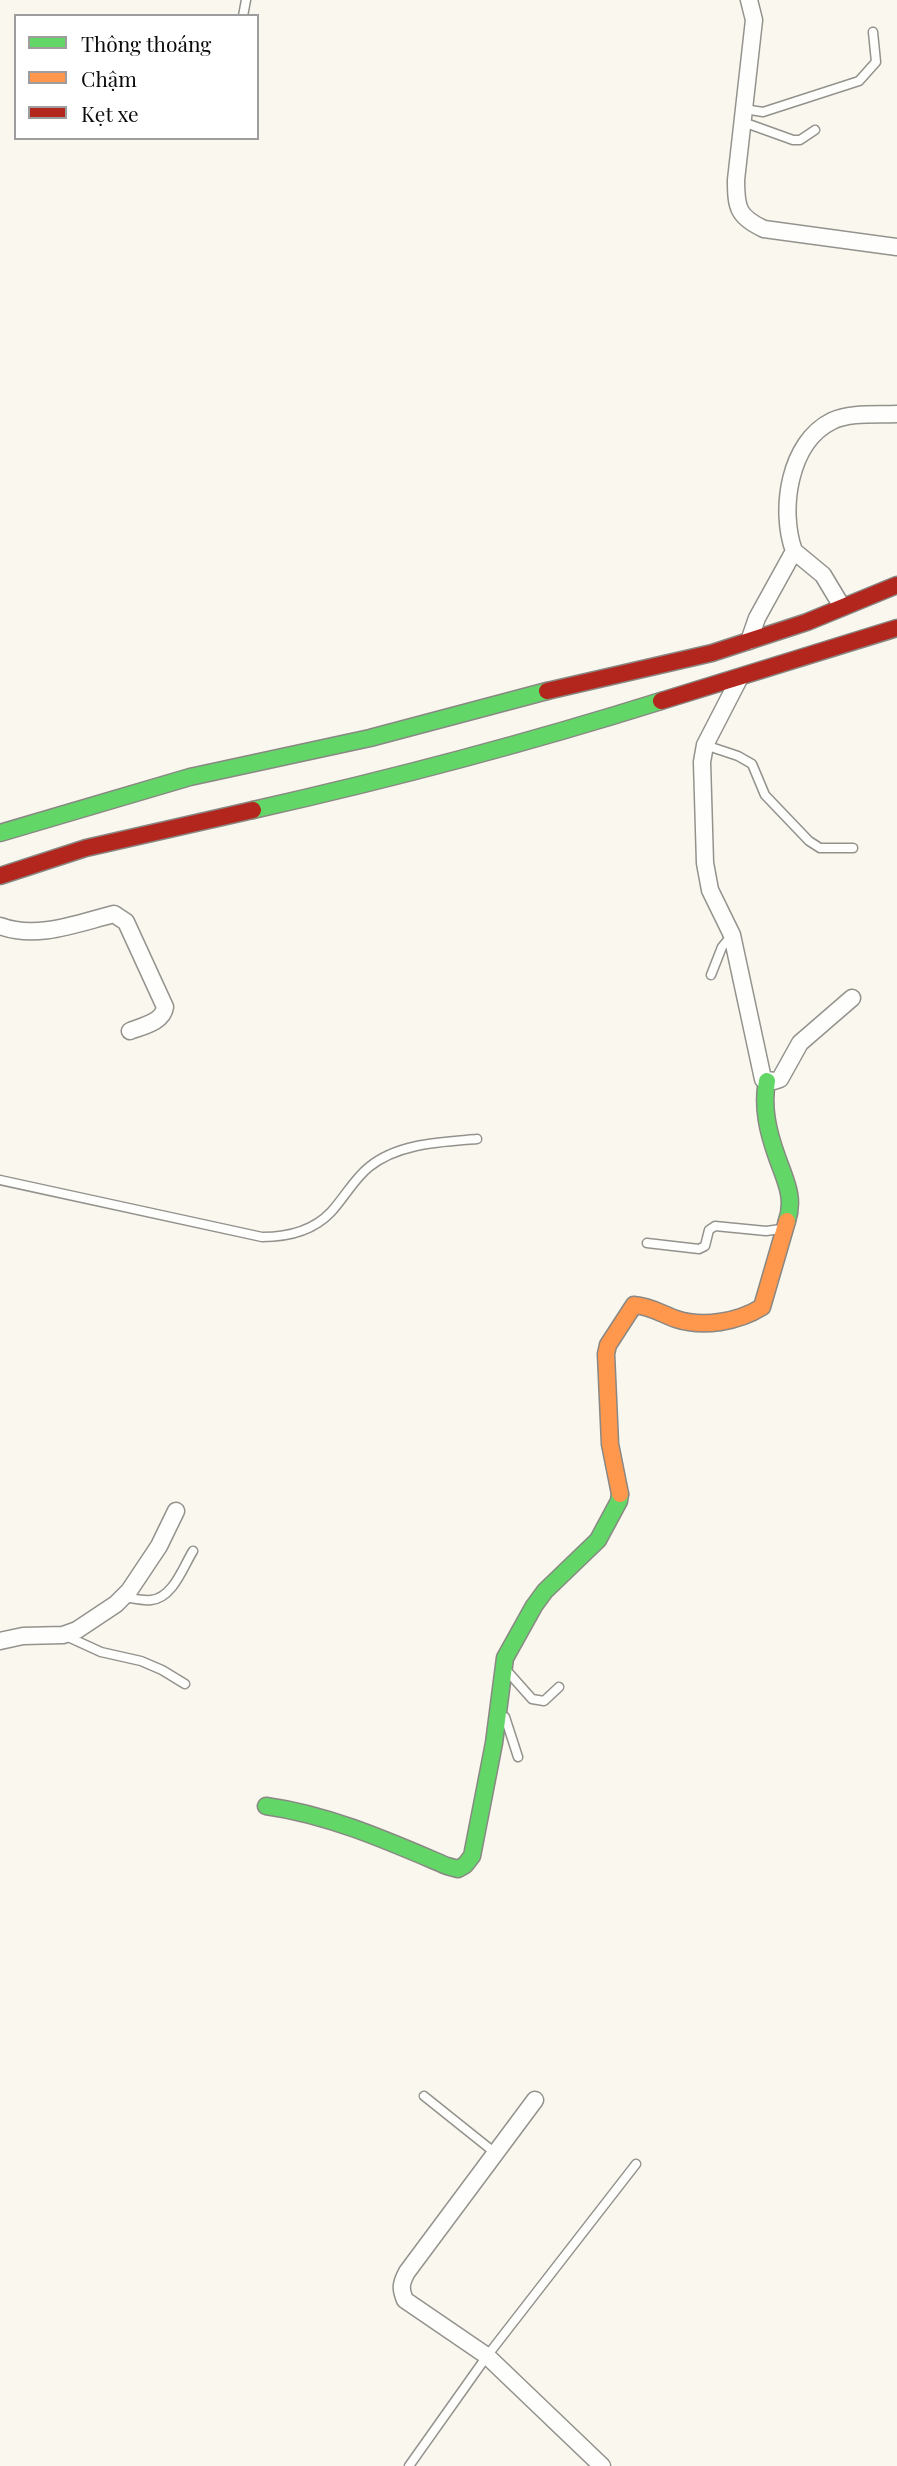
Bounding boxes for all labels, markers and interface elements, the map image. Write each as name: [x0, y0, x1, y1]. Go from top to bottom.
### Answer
legend: [14, 14, 259, 140]
text: Thông thoáng: [81, 29, 211, 57]
text: Chậm: [81, 64, 137, 92]
text: Kẹt xe: [81, 99, 139, 127]

